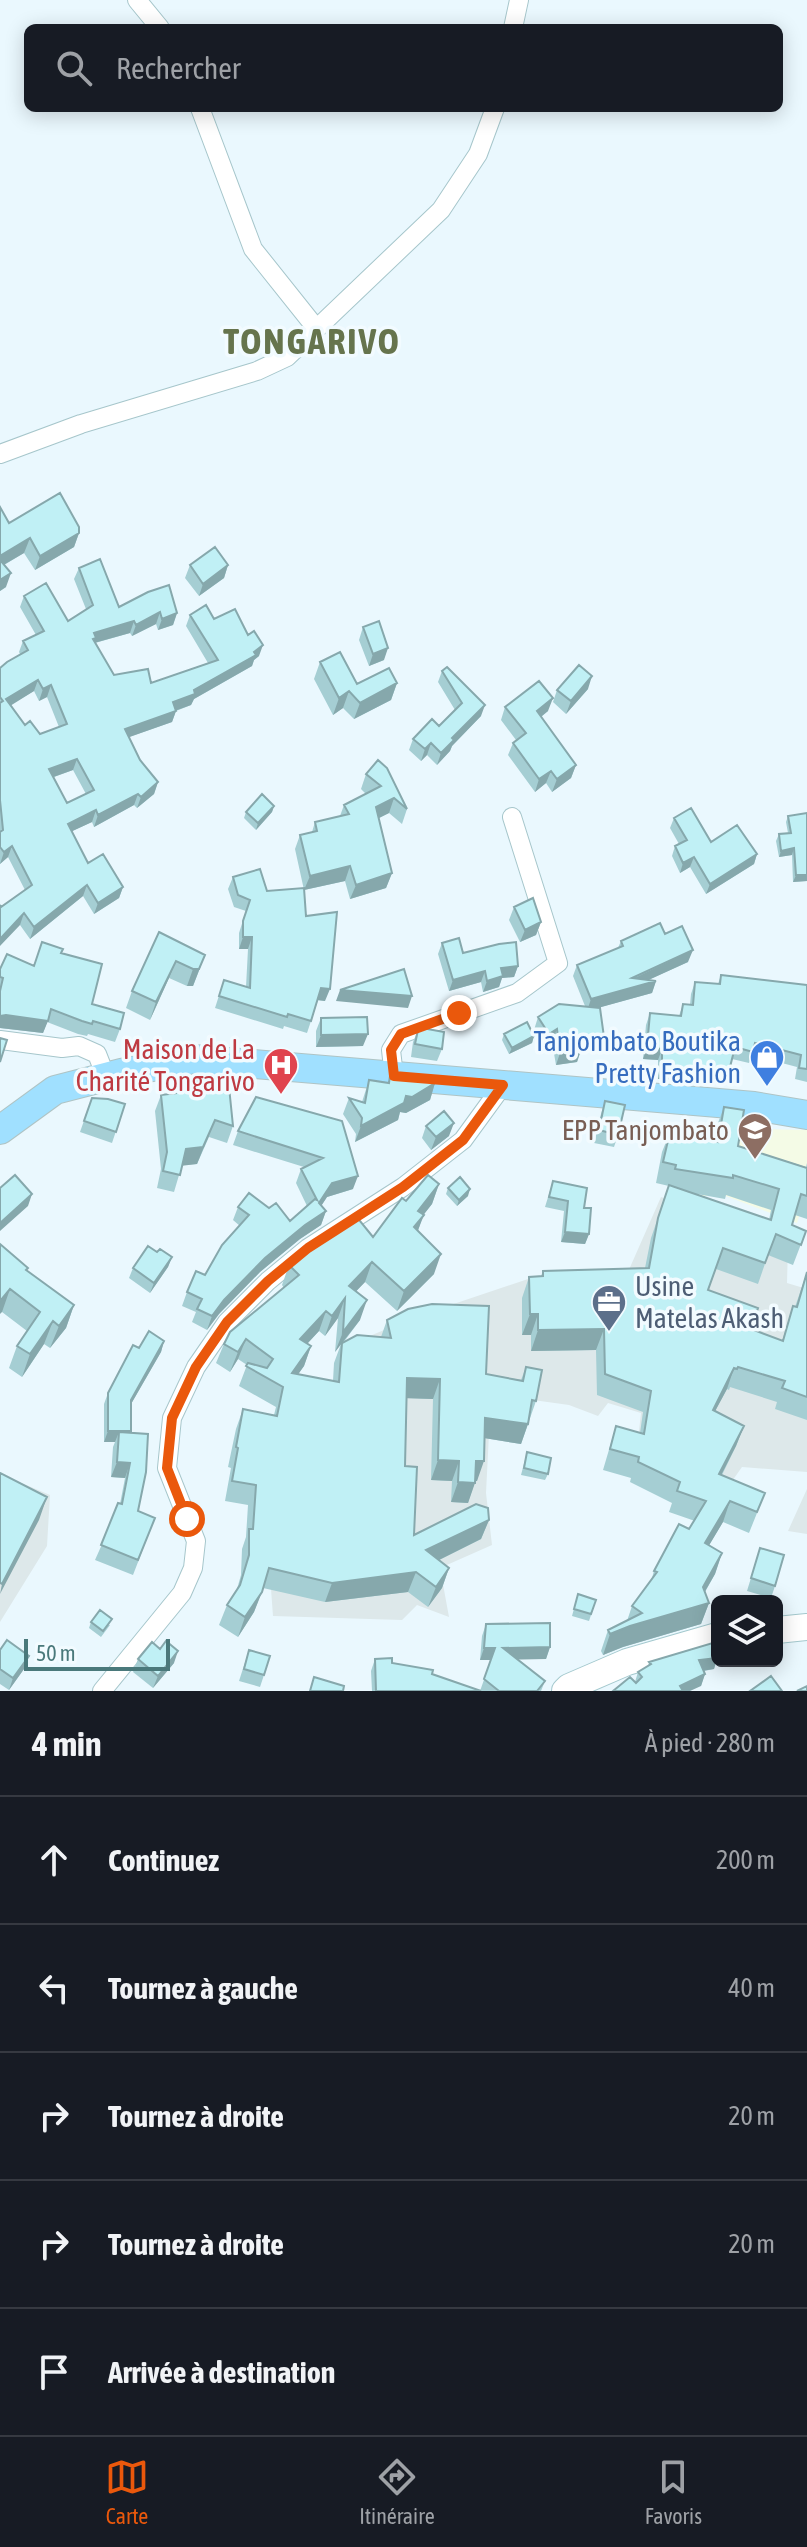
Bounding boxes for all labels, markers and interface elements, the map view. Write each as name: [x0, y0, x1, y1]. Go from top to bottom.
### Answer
search box: [24, 24, 783, 112]
icon: search: [52, 46, 96, 90]
text: Rechercher: [116, 51, 241, 85]
district label: TONGARIVO: [223, 320, 401, 362]
route end: [441, 995, 477, 1031]
place label: Tanjombato Boutika Pretty Fashion: [533, 1025, 741, 1089]
place label: Maison de La Charité Tongarivo: [76, 1033, 255, 1097]
shop icon: Tanjombato Boutika Pretty Fashion: [748, 1038, 786, 1088]
hospital icon: Maison de La Charité Tongarivo: [262, 1046, 300, 1096]
school or university icon: EPP Tanjombato: [736, 1111, 774, 1161]
place label: EPP Tanjombato: [562, 1114, 729, 1146]
place label: Usine Matelas Akash: [635, 1270, 784, 1334]
office icon: Usine Matelas Akash: [590, 1283, 628, 1333]
route start: [169, 1501, 205, 1537]
map controls: [711, 1595, 783, 1667]
button: layers: [711, 1595, 783, 1667]
scale bar: [24, 1635, 170, 1671]
text: 50 m: [36, 1640, 76, 1666]
text: 4 min: [32, 1724, 101, 1763]
text: À pied · 280 m: [645, 1728, 775, 1758]
icon: ahead: [32, 1838, 76, 1882]
text: Continuez: [108, 1843, 219, 1877]
text: 200 m: [716, 1845, 775, 1875]
icon: left: [32, 1966, 76, 2010]
text: Tournez à gauche: [108, 1971, 298, 2005]
text: 40 m: [728, 1973, 775, 2003]
icon: right: [32, 2094, 76, 2138]
text: Tournez à droite: [108, 2099, 284, 2133]
text: 20 m: [728, 2101, 775, 2131]
icon: right: [32, 2222, 76, 2266]
text: Tournez à droite: [108, 2227, 284, 2261]
text: 20 m: [728, 2229, 775, 2259]
icon: arrive: [32, 2350, 76, 2394]
text: Arrivée à destination: [108, 2355, 335, 2389]
tab: Carte: [105, 2455, 149, 2529]
tab: Itinéraire: [359, 2455, 435, 2529]
tab: Favoris: [645, 2455, 702, 2529]

